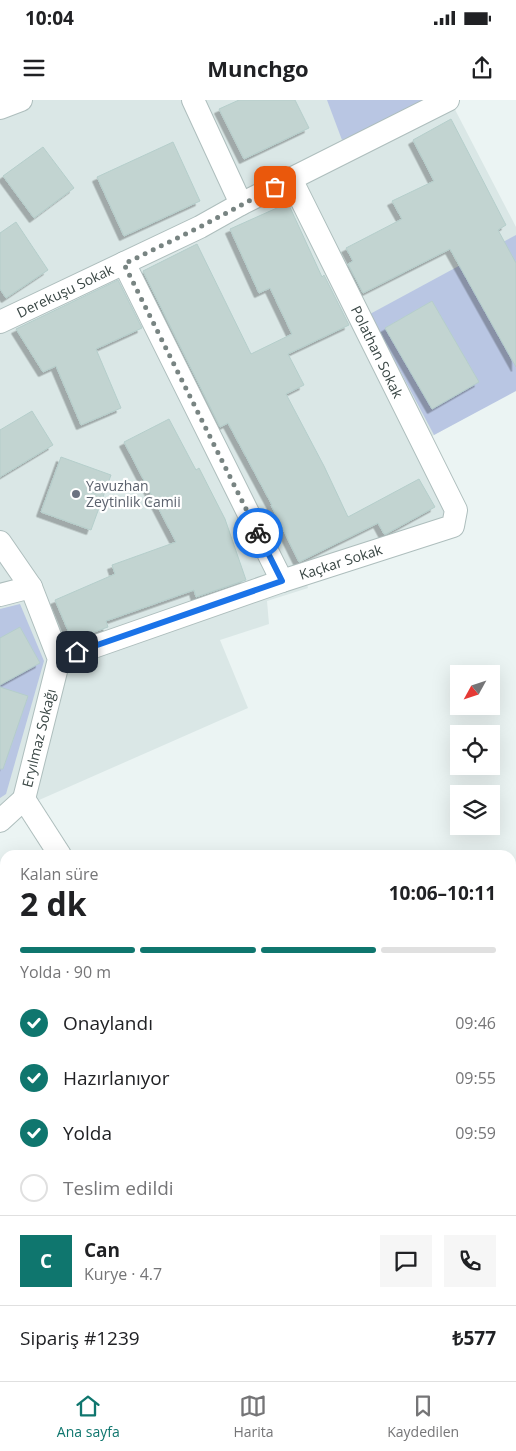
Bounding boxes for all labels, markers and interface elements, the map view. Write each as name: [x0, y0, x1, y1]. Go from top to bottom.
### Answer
text: 10:04: [25, 5, 74, 31]
text: Munchgo: [207, 53, 309, 83]
icon: menu: [20, 54, 48, 82]
icon: share: [468, 54, 496, 82]
pin: [254, 166, 296, 208]
icon: bag: [261, 173, 289, 201]
street label: Derekuşu Sokak: [13, 259, 117, 322]
street label: Polathan Sokak: [347, 303, 408, 402]
place label: Yavuzhan Zeytinlik Camii: [86, 476, 181, 511]
marker: Yavuzhan Zeytinlik Camii: [70, 488, 82, 500]
courier: [233, 508, 283, 558]
icon: bike: [244, 519, 272, 547]
street label: Kaçkar Sokak: [297, 539, 385, 584]
pin: [56, 631, 98, 673]
icon: home: [63, 638, 91, 666]
north arrow: [450, 665, 500, 715]
map controls: [450, 665, 500, 835]
street label: Eryılmaz Sokağı: [17, 687, 60, 789]
button: locate: [450, 725, 500, 775]
button: layers: [450, 785, 500, 835]
text: Kalan süre: [20, 863, 99, 885]
text: 10:06–10:11: [389, 880, 496, 906]
text: 2 dk: [20, 882, 87, 925]
text: Yolda · 90 m: [20, 961, 111, 983]
icon: check: [20, 1009, 48, 1037]
text: Onaylandı: [63, 1010, 153, 1036]
text: 09:46: [455, 1012, 496, 1034]
icon: check: [20, 1064, 48, 1092]
text: Hazırlanıyor: [63, 1065, 170, 1091]
text: 09:55: [455, 1067, 496, 1089]
icon: check: [20, 1119, 48, 1147]
text: Yolda: [63, 1120, 112, 1146]
text: 09:59: [455, 1122, 496, 1144]
text: Teslim edildi: [63, 1175, 174, 1201]
button: chat: [380, 1235, 432, 1287]
button: phone: [444, 1235, 496, 1287]
text: Can: [84, 1237, 120, 1263]
text: C: [40, 1248, 52, 1274]
text: Kurye · 4.7: [84, 1263, 162, 1285]
text: Sipariş #1239: [20, 1325, 140, 1351]
text: ₺577: [453, 1325, 496, 1351]
tab: Ana sayfa: [57, 1392, 120, 1441]
tab: Harita: [233, 1392, 274, 1441]
tab: Kaydedilen: [387, 1392, 459, 1441]

